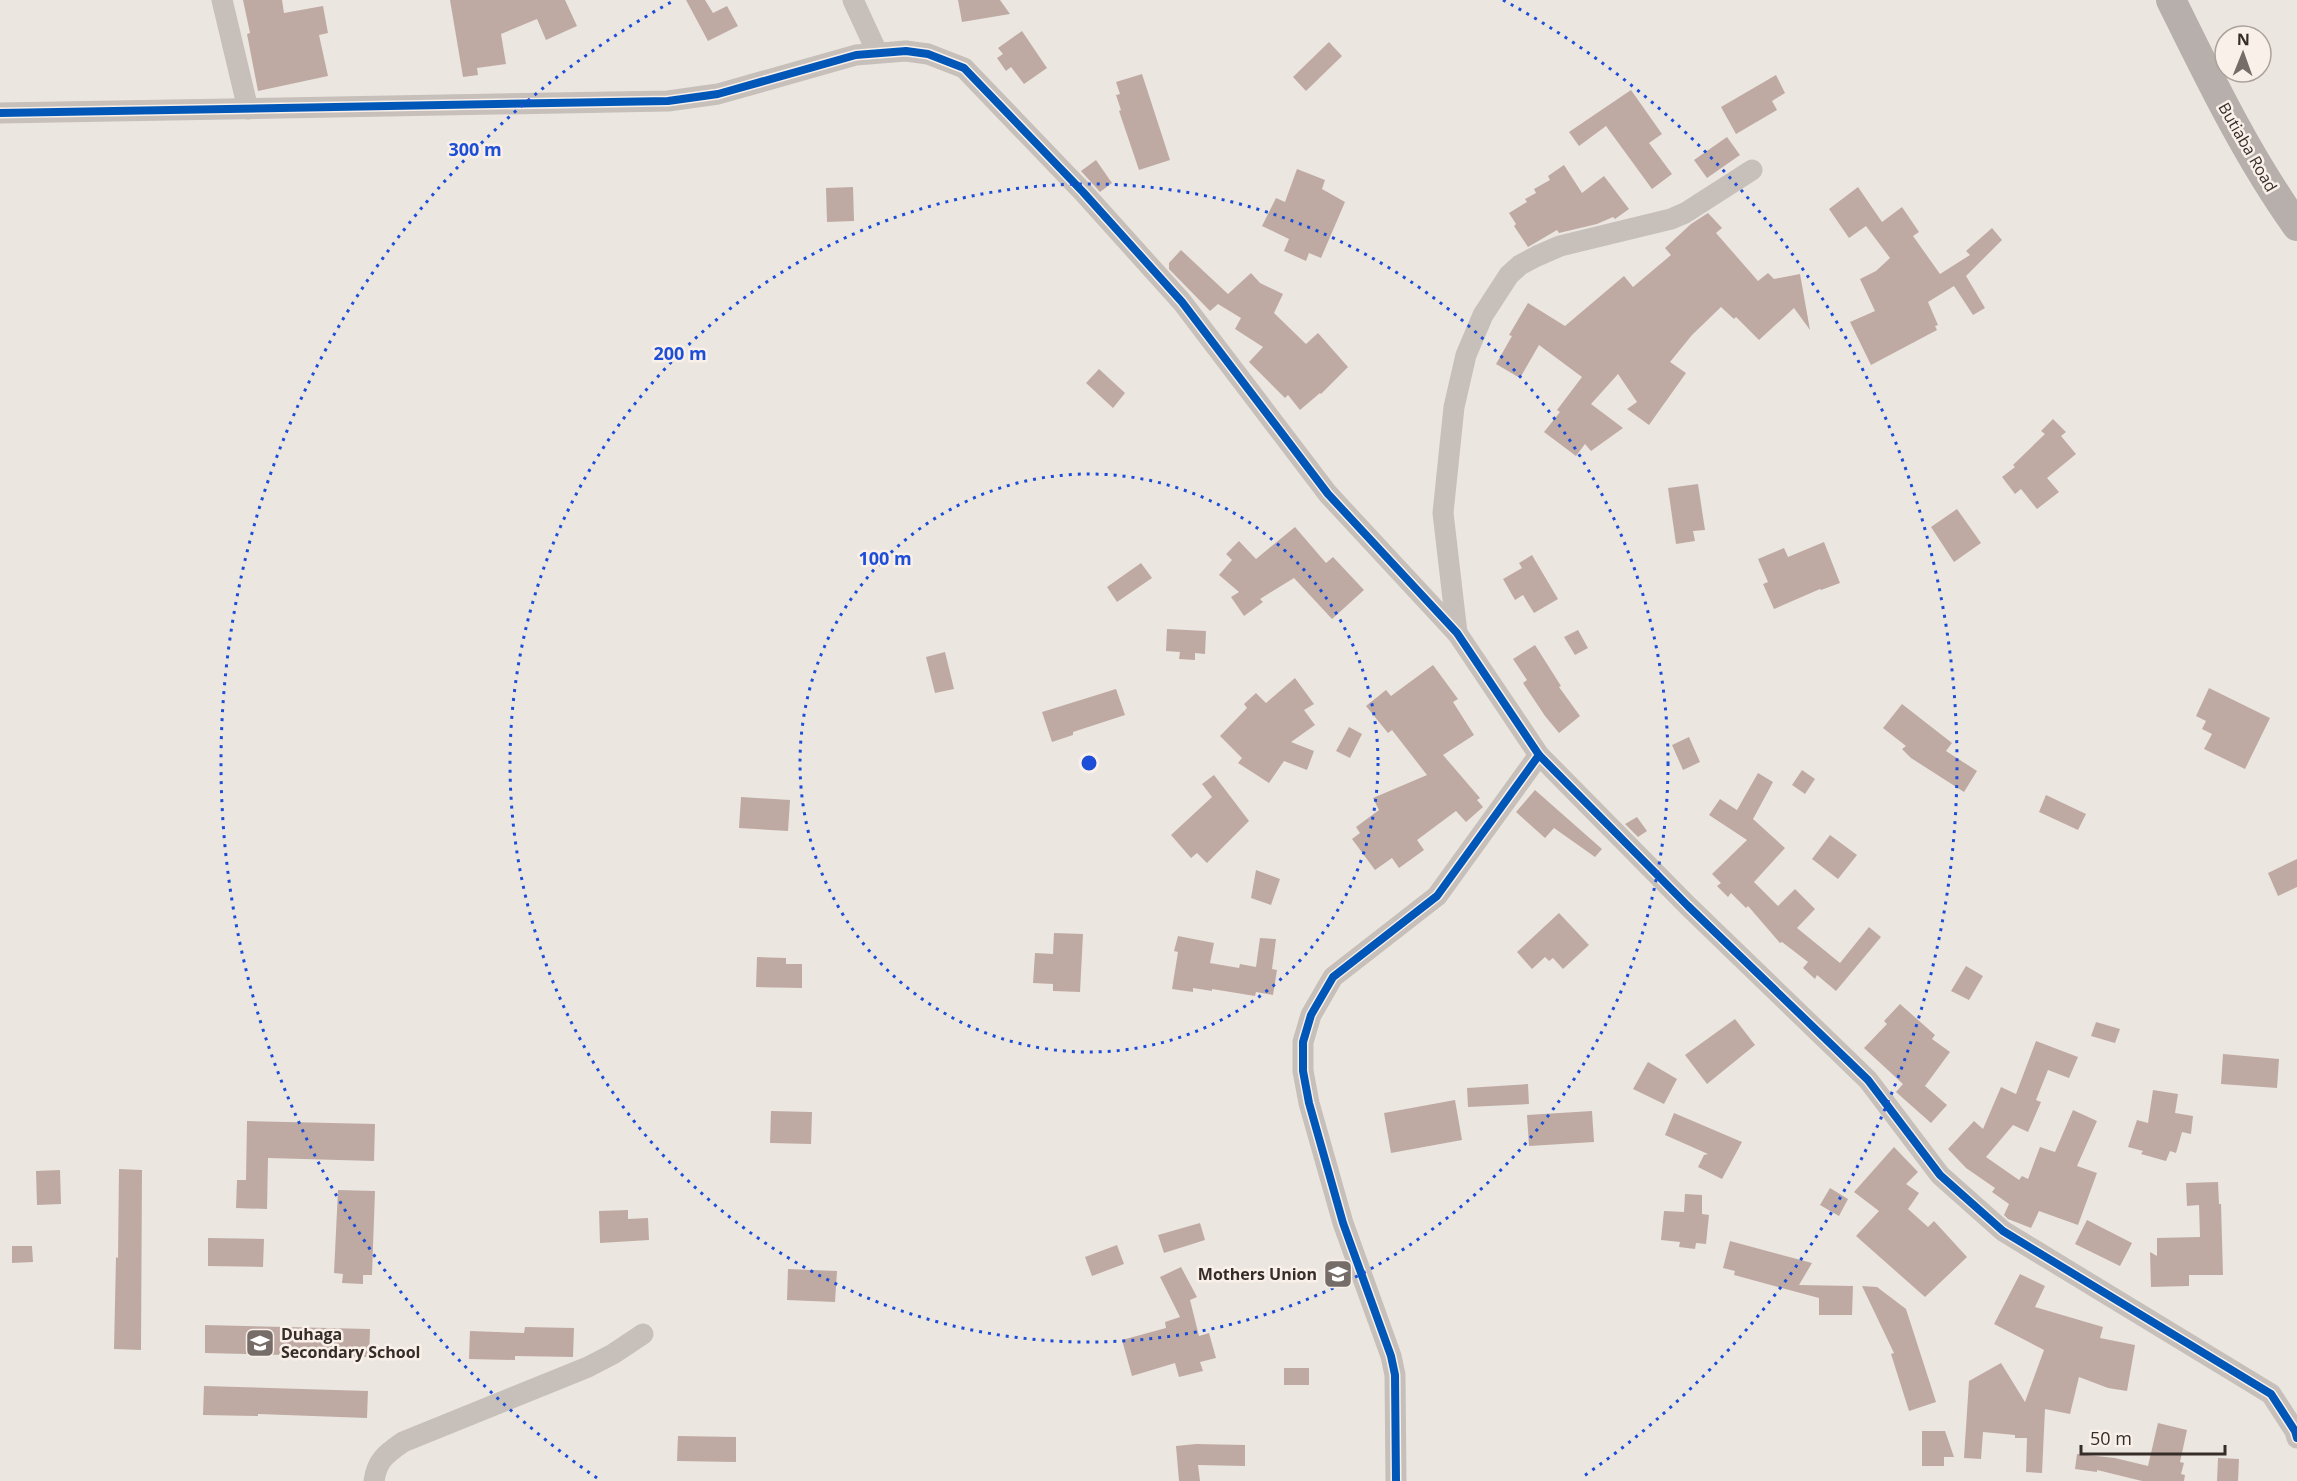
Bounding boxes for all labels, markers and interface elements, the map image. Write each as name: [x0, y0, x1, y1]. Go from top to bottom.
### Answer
north arrow: [2213, 24, 2273, 84]
text: N: [2237, 28, 2250, 50]
street label: Butiaba Road: [2214, 98, 2282, 196]
text: 300 m: [448, 137, 502, 161]
text: 200 m: [653, 341, 707, 365]
text: 100 m: [858, 546, 912, 570]
centre of rings: [1079, 753, 1099, 773]
school or university icon: Mothers Union: [1322, 1258, 1354, 1290]
place label: Mothers Union: [1198, 1263, 1317, 1285]
place label: Duhaga Secondary School: [281, 1323, 420, 1363]
school or university icon: Duhaga Secondary School: [244, 1327, 276, 1359]
scale bar: [2081, 1418, 2225, 1456]
text: 50 m: [2090, 1426, 2132, 1450]

